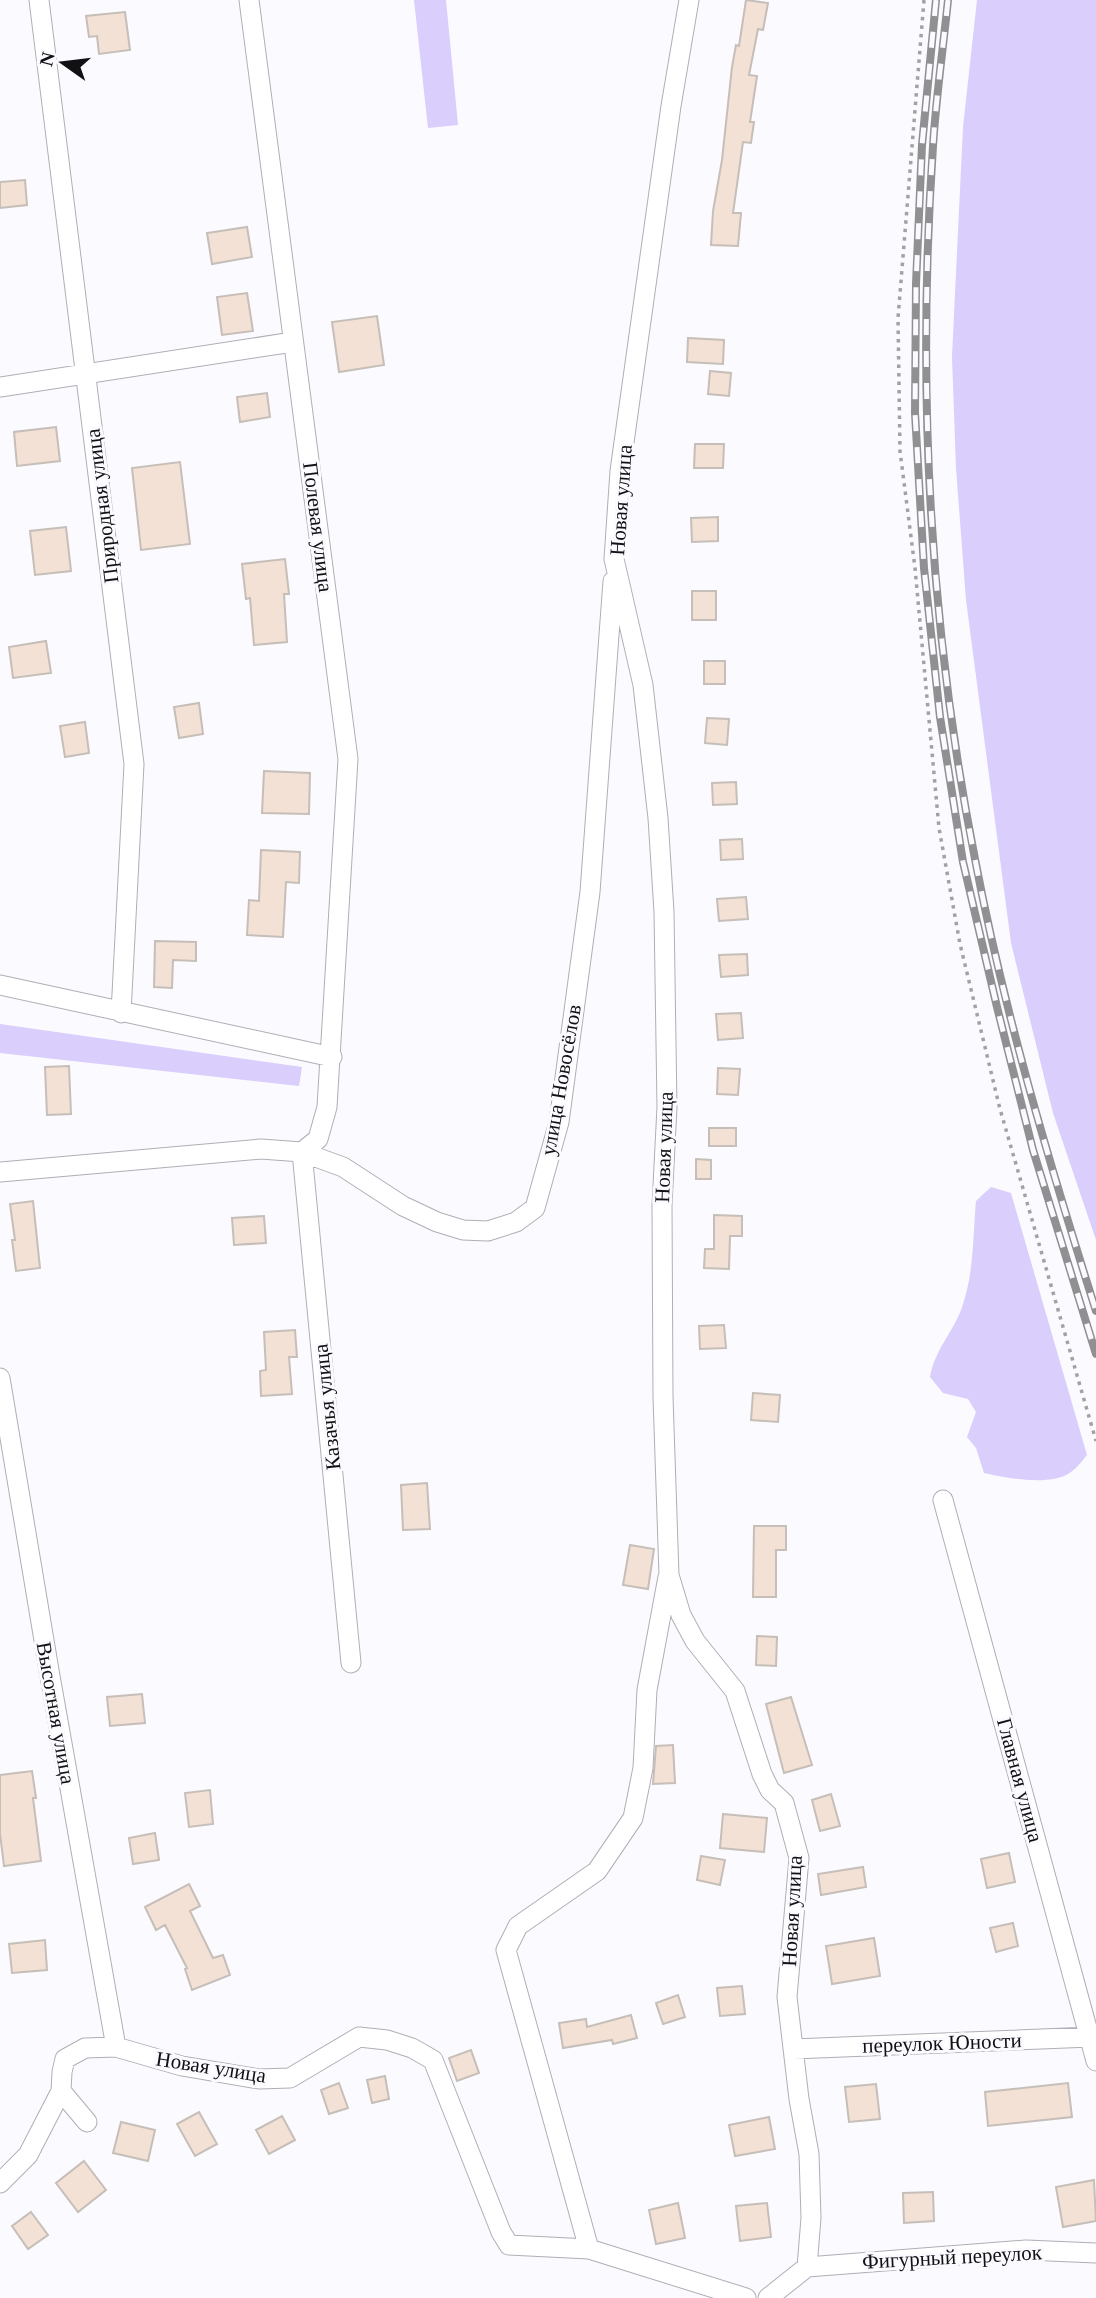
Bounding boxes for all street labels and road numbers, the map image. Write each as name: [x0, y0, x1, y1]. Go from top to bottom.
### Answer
street label: Природная улица: [81, 427, 123, 585]
street label: Новая улица: [605, 443, 637, 556]
street label: Полевая улица: [298, 461, 338, 594]
street label: улица Новосёлов: [536, 1002, 586, 1157]
street label: Новая улица: [650, 1090, 678, 1203]
street label: Казачья улица: [308, 1342, 346, 1471]
street label: Высотная улица: [32, 1640, 80, 1787]
street label: Главная улица: [992, 1715, 1048, 1845]
street label: Новая улица: [777, 1854, 807, 1967]
street label: переулок Юности: [862, 2028, 1022, 2058]
street label: Новая улица: [154, 2046, 269, 2088]
street label: Фигурный переулок: [862, 2240, 1043, 2274]

